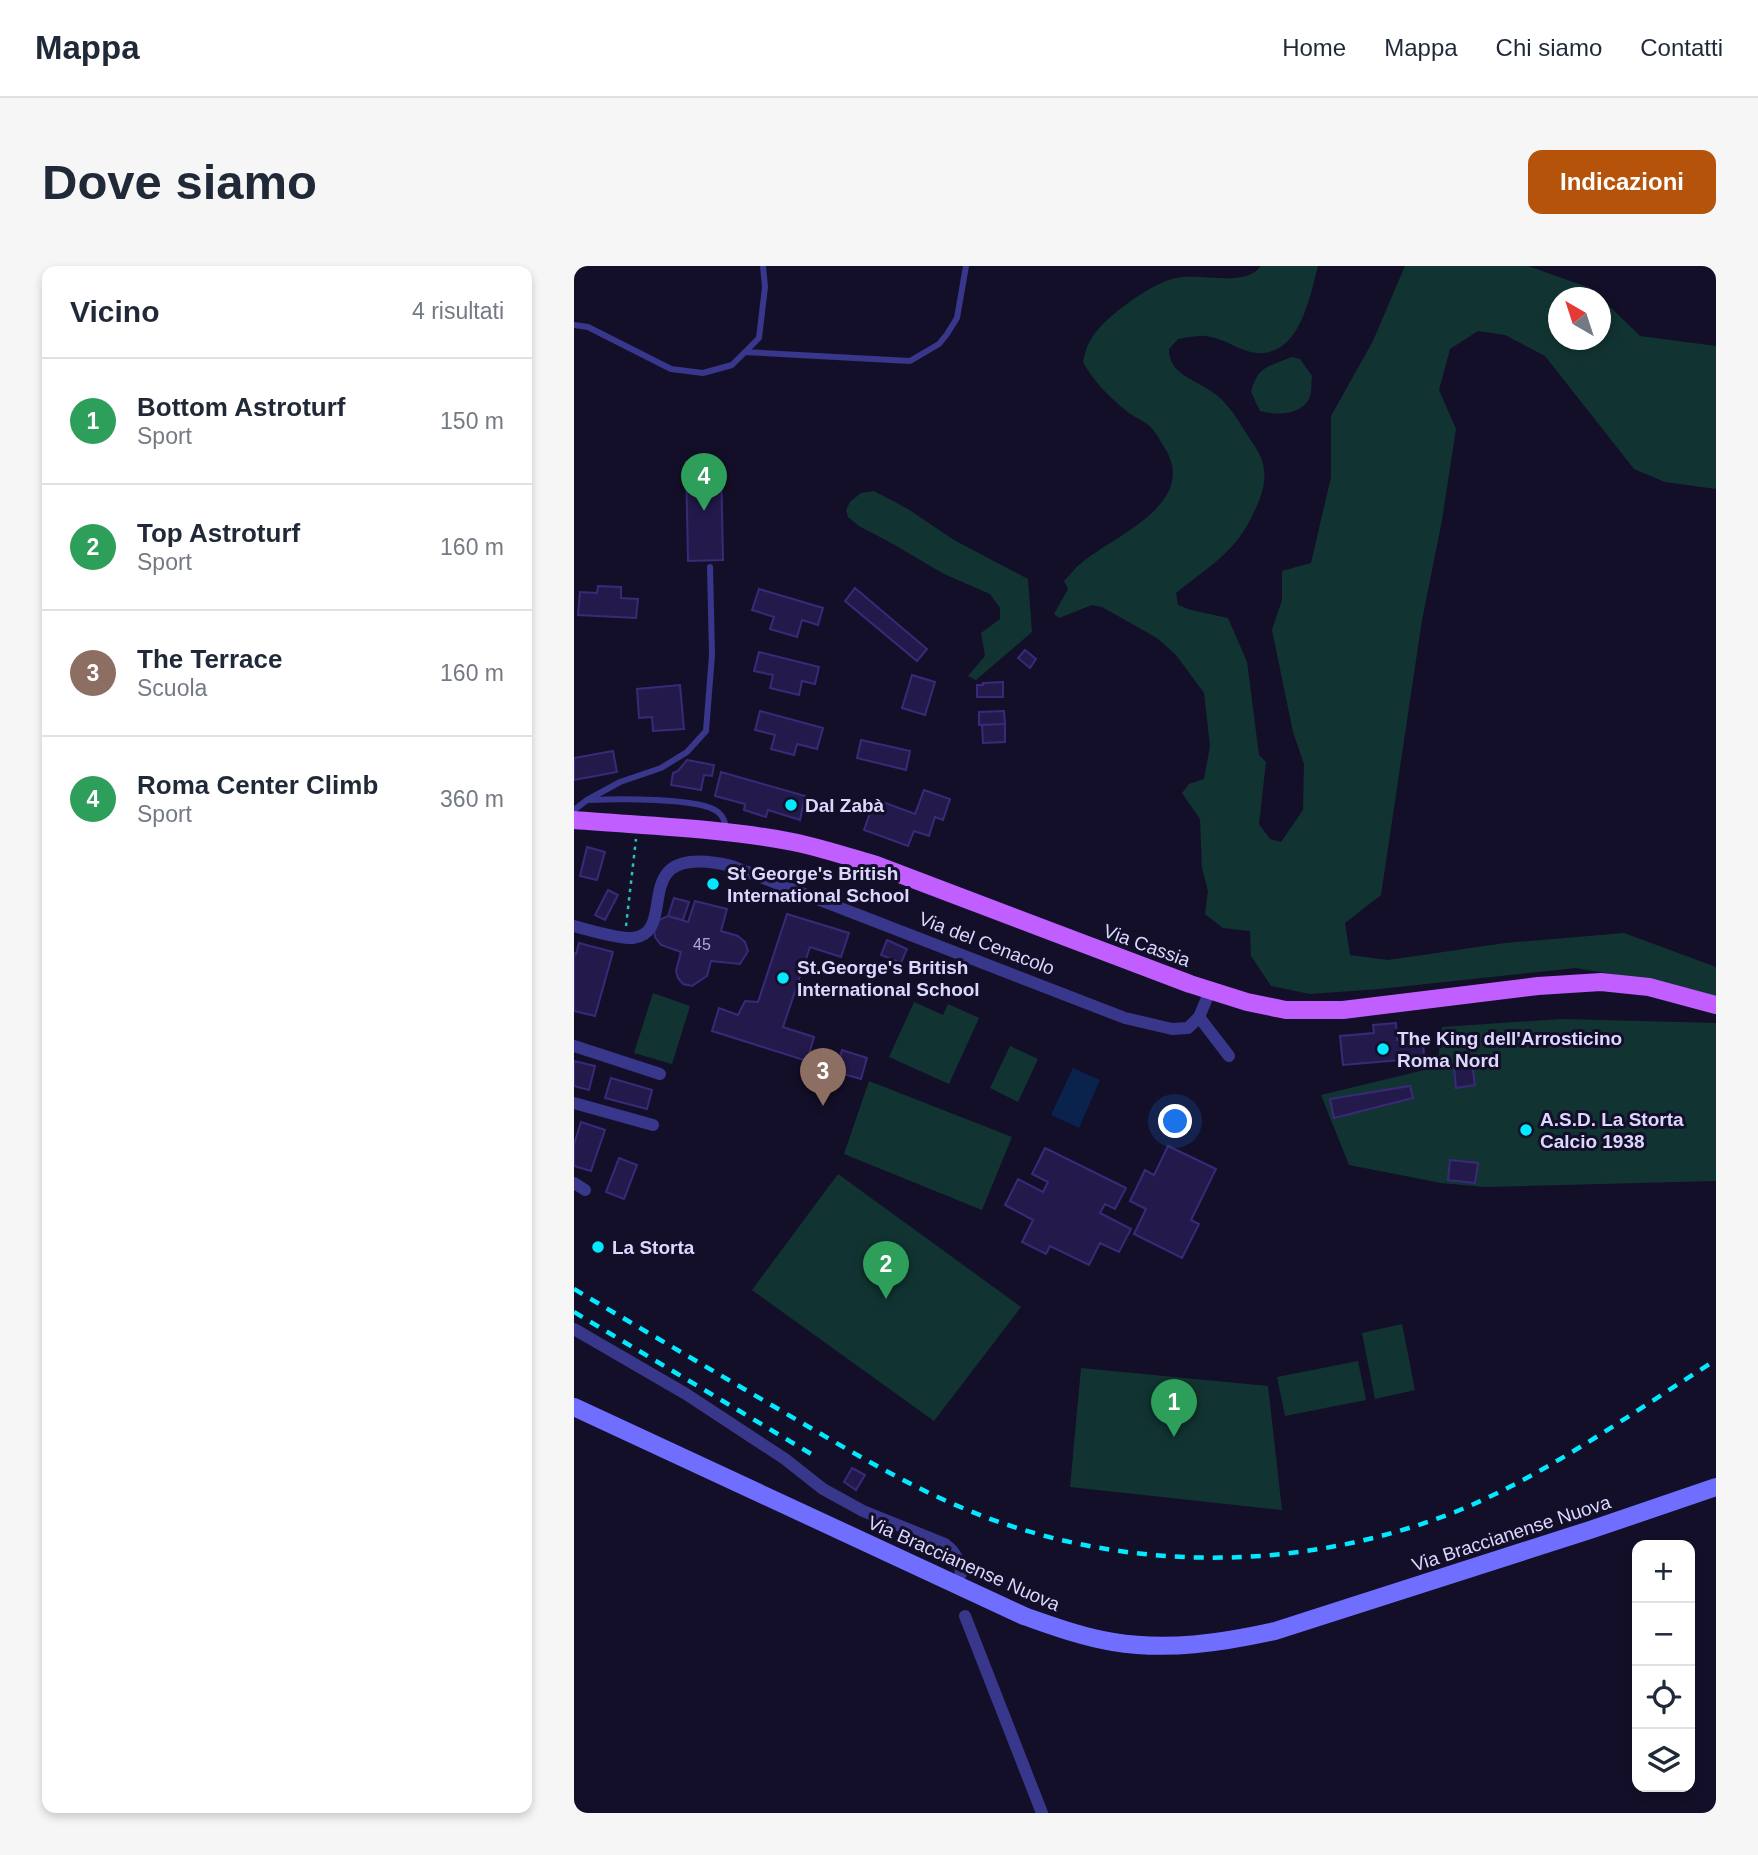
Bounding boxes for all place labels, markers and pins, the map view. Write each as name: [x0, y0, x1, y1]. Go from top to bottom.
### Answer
pin: 4: [681, 453, 727, 511]
place label: Dal Zabà: [805, 795, 885, 816]
marker: Dal Zabà: [783, 797, 799, 813]
place label: St George's British International School: [727, 863, 910, 906]
marker: St George's British International School: [705, 876, 721, 892]
place label: St.George's British International School: [797, 957, 980, 1000]
marker: St.George's British International School: [775, 970, 791, 986]
place label: The King dell'Arrosticino Roma Nord: [1397, 1028, 1622, 1071]
marker: The King dell'Arrosticino Roma Nord: [1375, 1041, 1391, 1057]
pin: 3: [800, 1048, 846, 1106]
place label: A.S.D. La Storta Calcio 1938: [1540, 1109, 1684, 1152]
marker: A.S.D. La Storta Calcio 1938: [1518, 1122, 1534, 1138]
place label: La Storta: [612, 1237, 695, 1258]
marker: La Storta: [590, 1239, 606, 1255]
pin: 2: [863, 1241, 909, 1299]
pin: 1: [1151, 1379, 1197, 1437]

